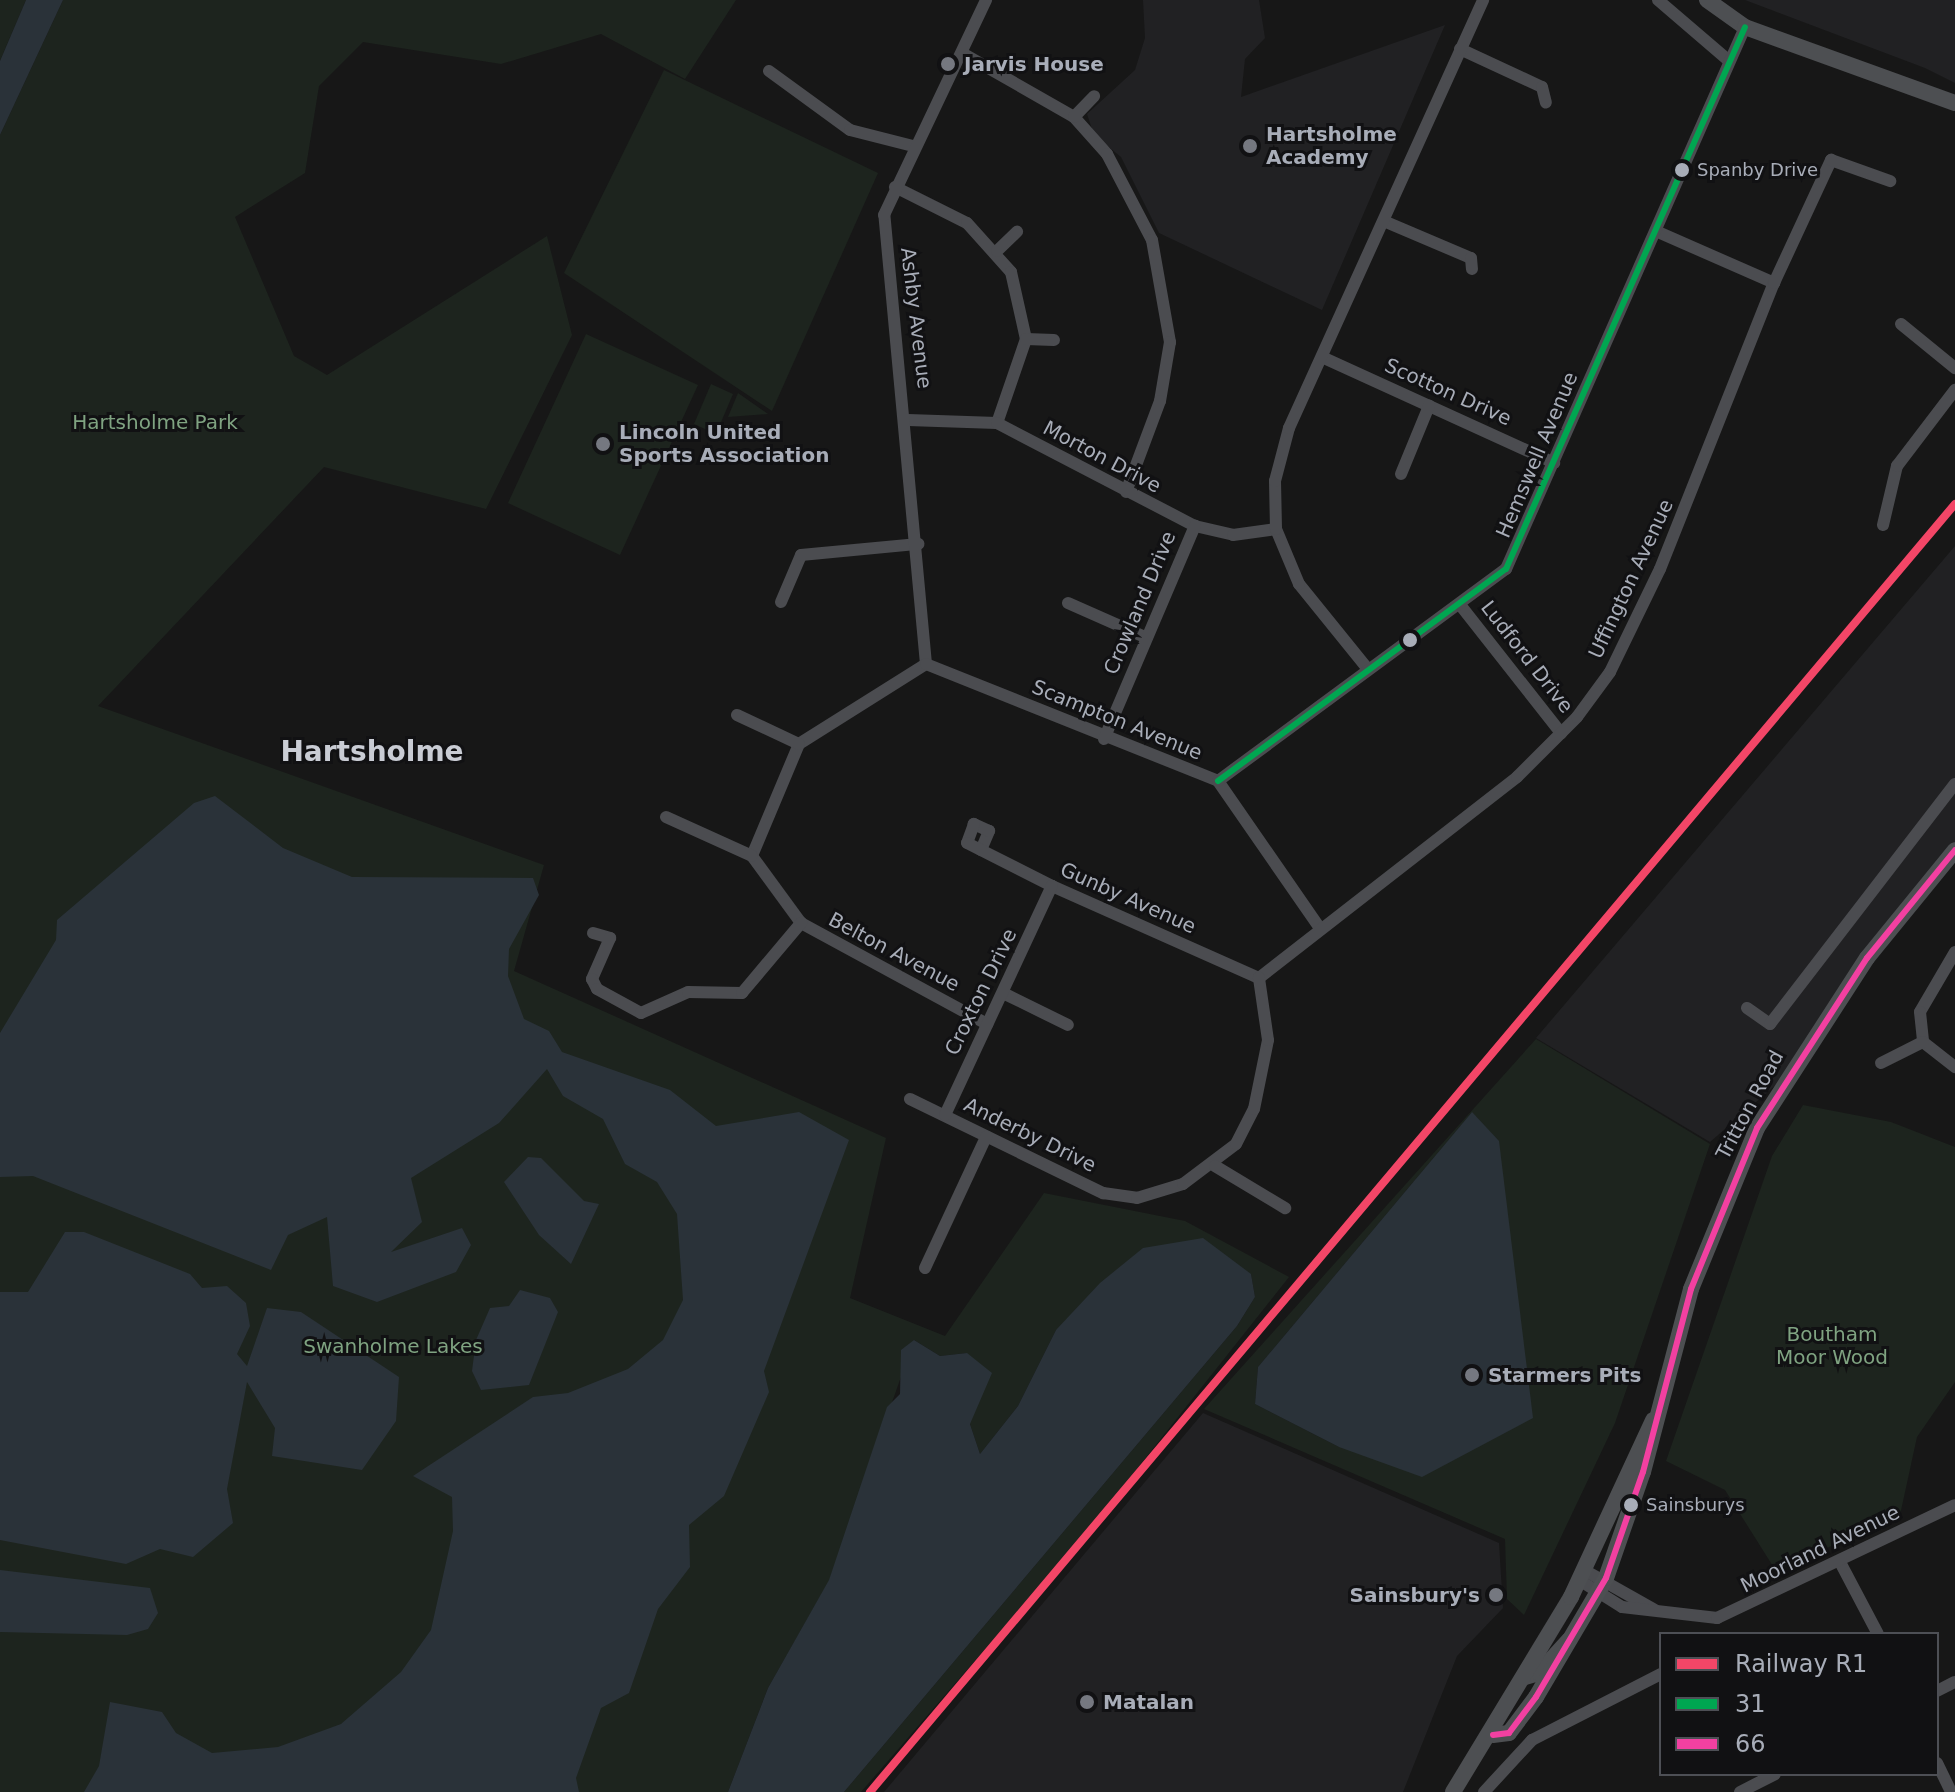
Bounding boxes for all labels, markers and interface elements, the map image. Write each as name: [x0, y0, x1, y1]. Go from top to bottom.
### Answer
place label: Jarvis House: [964, 52, 1104, 76]
marker: Jarvis House: [939, 55, 957, 73]
place label: Hartsholme Academy: [1266, 122, 1397, 169]
marker: Hartsholme Academy: [1241, 137, 1259, 155]
place label: Spanby Drive: [1697, 159, 1818, 181]
marker: Spanby Drive: [1674, 162, 1690, 178]
street label: Ashby Avenue: [895, 246, 937, 390]
street label: Scotton Drive: [1381, 353, 1515, 431]
street label: Hemswell Avenue: [1491, 369, 1583, 541]
park label: Hartsholme Park: [72, 410, 238, 434]
street label: Morton Drive: [1039, 416, 1165, 498]
place label: Lincoln United Sports Association: [619, 420, 829, 467]
marker: Lincoln United Sports Association: [594, 435, 612, 453]
street label: Uffington Avenue: [1584, 496, 1678, 662]
street label: Crowland Drive: [1099, 528, 1181, 678]
street label: Ludford Drive: [1476, 596, 1578, 718]
unlabelled marker: [1402, 632, 1418, 648]
street label: Scampton Avenue: [1028, 675, 1206, 765]
district label: Hartsholme: [280, 735, 464, 769]
street label: Gunby Avenue: [1056, 857, 1200, 939]
street label: Belton Avenue: [824, 907, 964, 997]
street label: Croxton Drive: [940, 925, 1022, 1059]
street label: Tritton Road: [1711, 1046, 1789, 1164]
street label: Anderby Drive: [960, 1093, 1100, 1177]
park label: Boutham Moor Wood: [1776, 1323, 1888, 1370]
park label: Swanholme Lakes: [303, 1334, 483, 1358]
place label: Starmers Pits: [1488, 1363, 1641, 1387]
marker: Starmers Pits: [1463, 1366, 1481, 1384]
place label: Sainsburys: [1646, 1494, 1745, 1516]
marker: Sainsburys: [1623, 1497, 1639, 1513]
street label: Moorland Avenue: [1737, 1500, 1903, 1598]
place label: Sainsbury's: [1350, 1583, 1480, 1607]
marker: Sainsbury's: [1487, 1586, 1505, 1604]
legend: [1659, 1632, 1939, 1776]
text: Railway R1: [1735, 1650, 1867, 1678]
place label: Matalan: [1103, 1690, 1194, 1714]
text: 31: [1735, 1690, 1766, 1718]
marker: Matalan: [1078, 1693, 1096, 1711]
text: 66: [1735, 1730, 1766, 1758]

